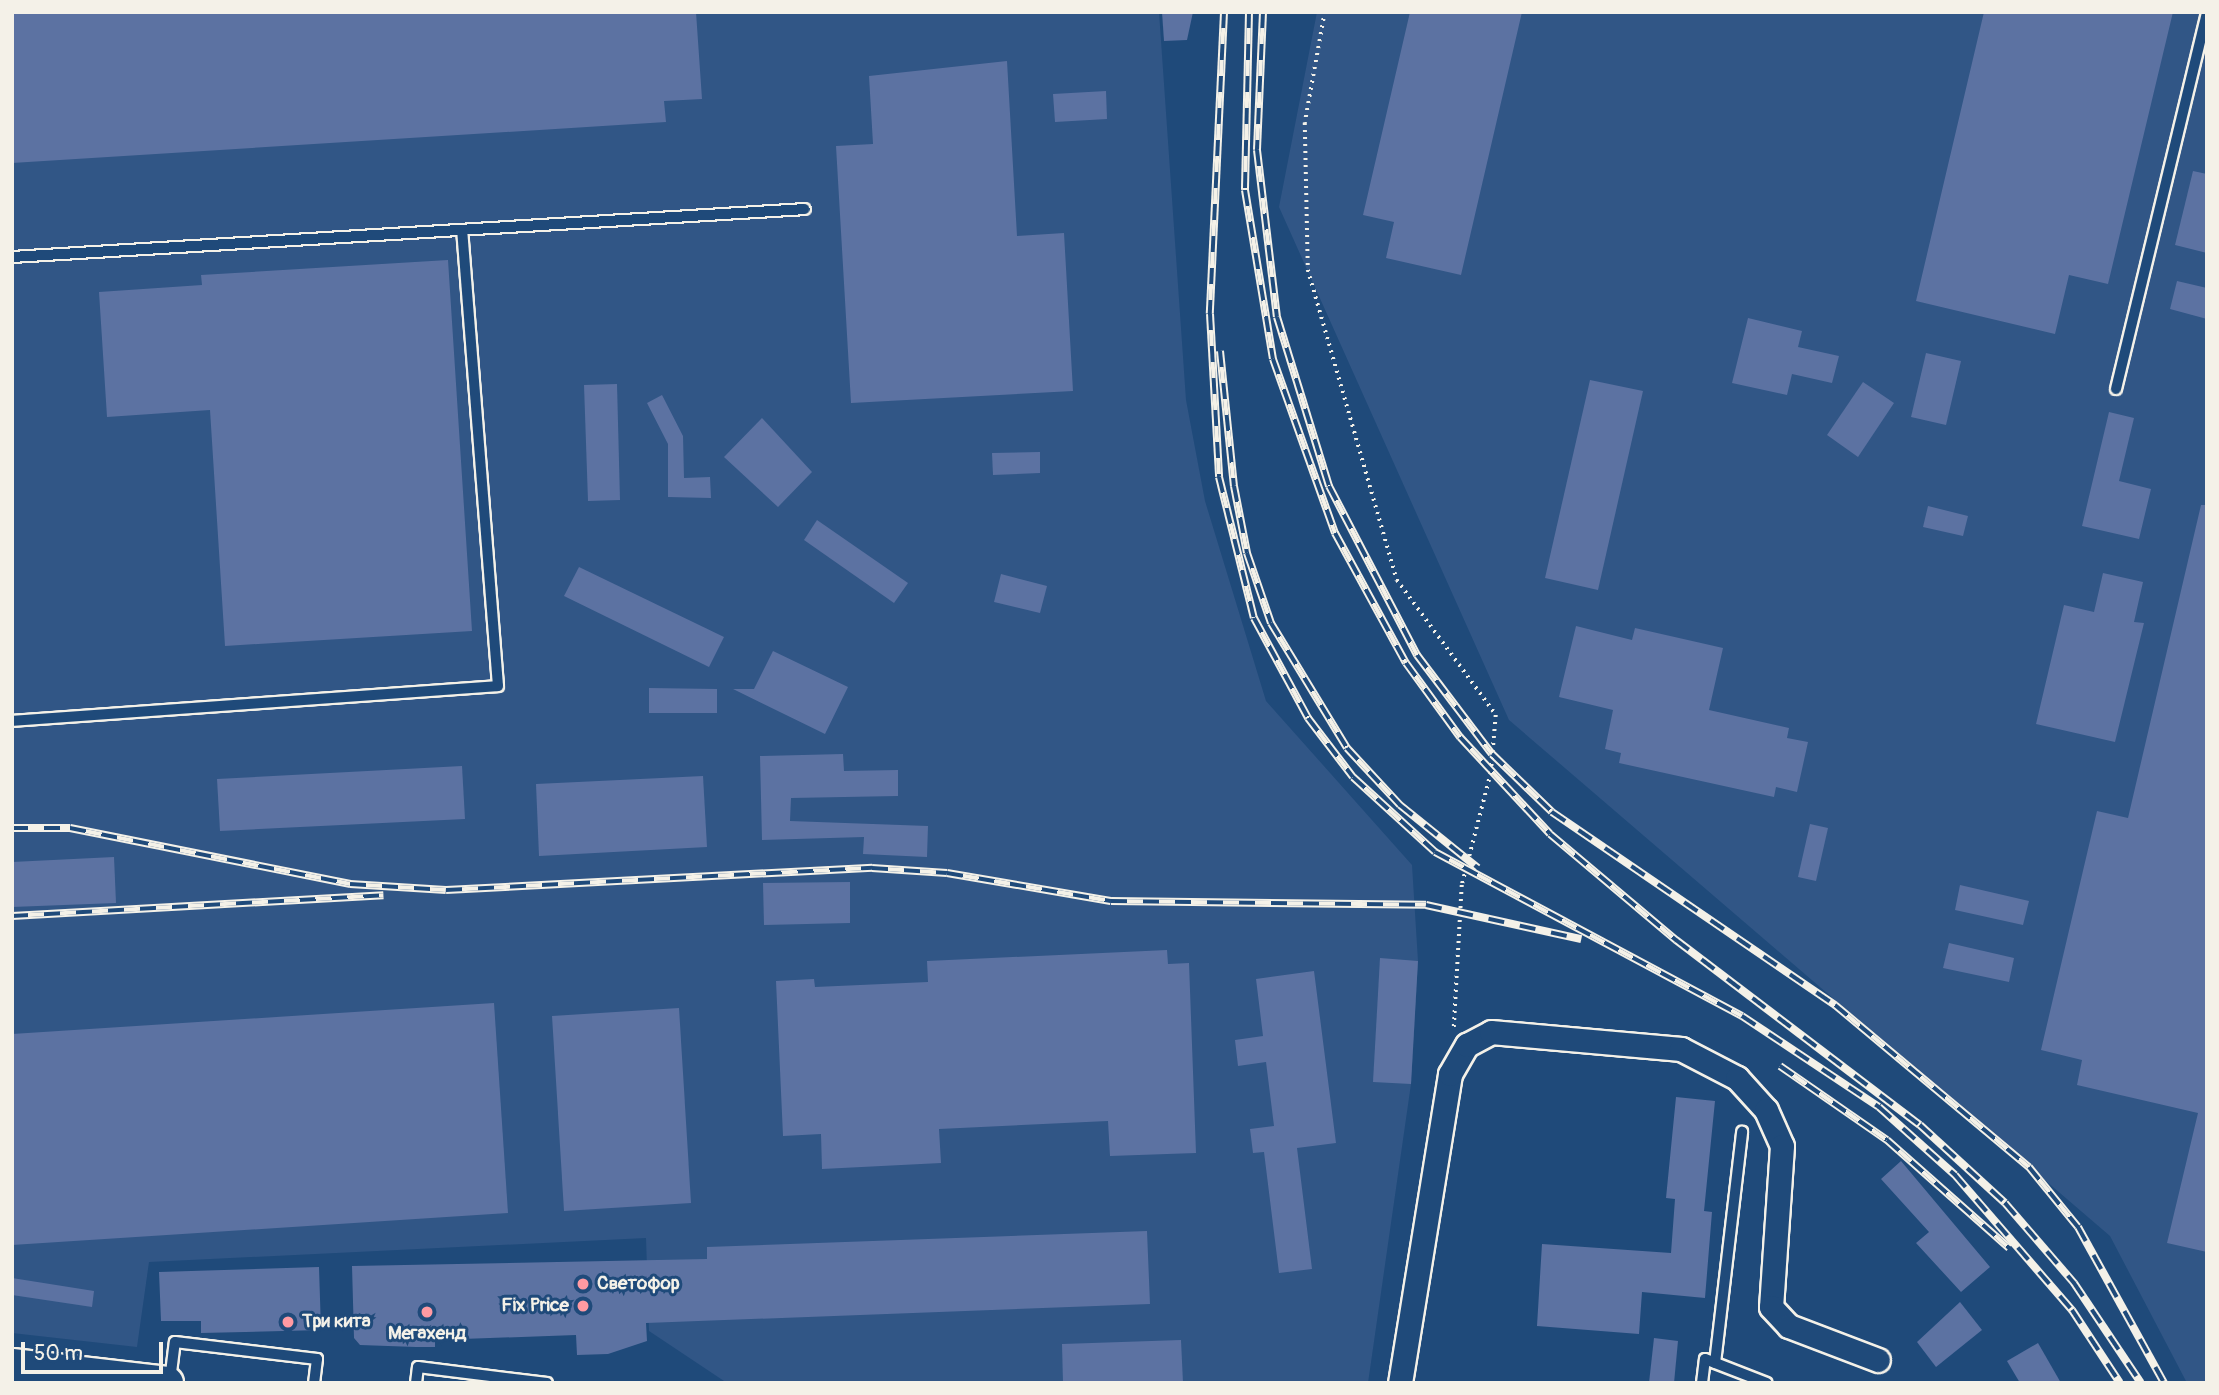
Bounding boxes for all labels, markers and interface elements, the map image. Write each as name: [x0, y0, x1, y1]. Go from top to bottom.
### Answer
place label: Светофор: [597, 1273, 680, 1295]
marker: Светофор: [575, 1276, 591, 1292]
place label: Fix Price: [501, 1295, 569, 1317]
marker: Fix Price: [575, 1298, 591, 1314]
marker: Мегахенд: [419, 1304, 435, 1320]
place label: Три кита: [302, 1311, 371, 1333]
marker: Три кита: [280, 1314, 296, 1330]
place label: Мегахенд: [388, 1323, 466, 1345]
scale bar: [24, 1328, 166, 1372]
text: 50 m: [34, 1340, 83, 1367]

